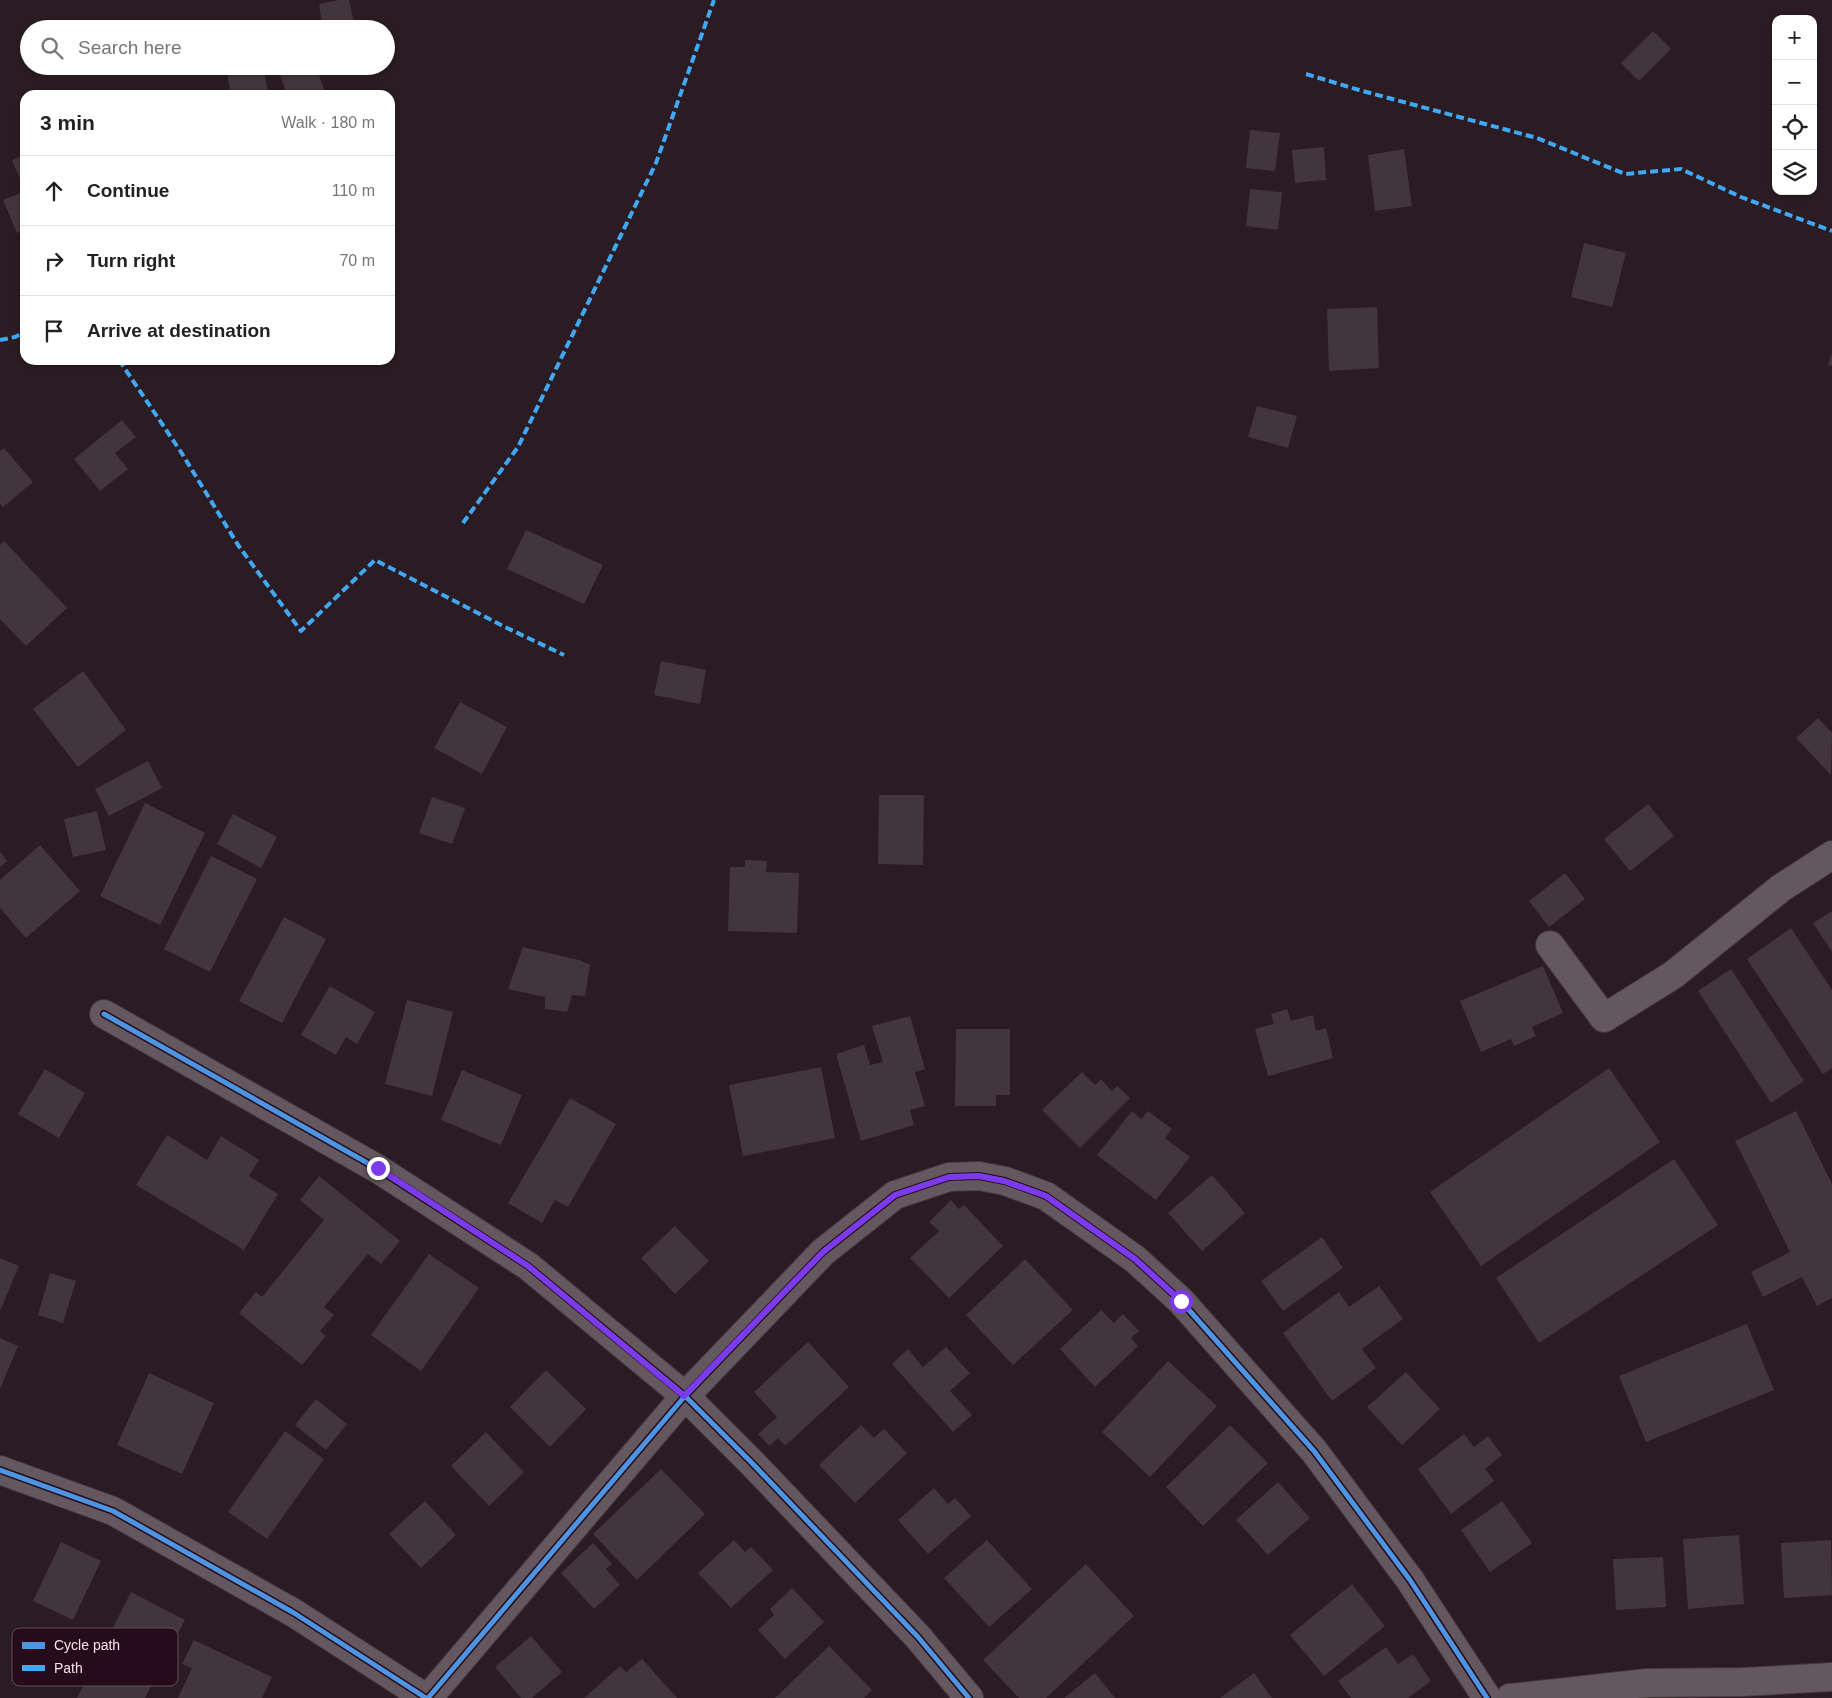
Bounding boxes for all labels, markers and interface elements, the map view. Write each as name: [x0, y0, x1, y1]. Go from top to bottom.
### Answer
map controls: [1772, 15, 1817, 195]
button: +: [1772, 15, 1817, 60]
search box: [20, 20, 395, 75]
icon: search: [38, 34, 66, 62]
text: Search here: [78, 37, 182, 58]
button: −: [1772, 60, 1817, 105]
button: locate: [1772, 105, 1817, 150]
text: 3 min: [40, 111, 95, 134]
text: Walk · 180 m: [281, 114, 375, 131]
button: layers: [1772, 150, 1817, 195]
icon: ahead: [40, 177, 68, 205]
text: Continue: [87, 180, 169, 201]
text: 110 m: [332, 182, 375, 199]
icon: right: [40, 247, 68, 275]
text: Turn right: [87, 250, 175, 271]
text: 70 m: [339, 252, 375, 269]
icon: arrive: [40, 317, 68, 345]
text: Arrive at destination: [87, 320, 271, 341]
route end: [367, 1157, 390, 1180]
route start: [1170, 1290, 1193, 1313]
legend: [12, 1628, 178, 1686]
text: Cycle path: [54, 1637, 120, 1653]
text: Path: [54, 1660, 83, 1676]

